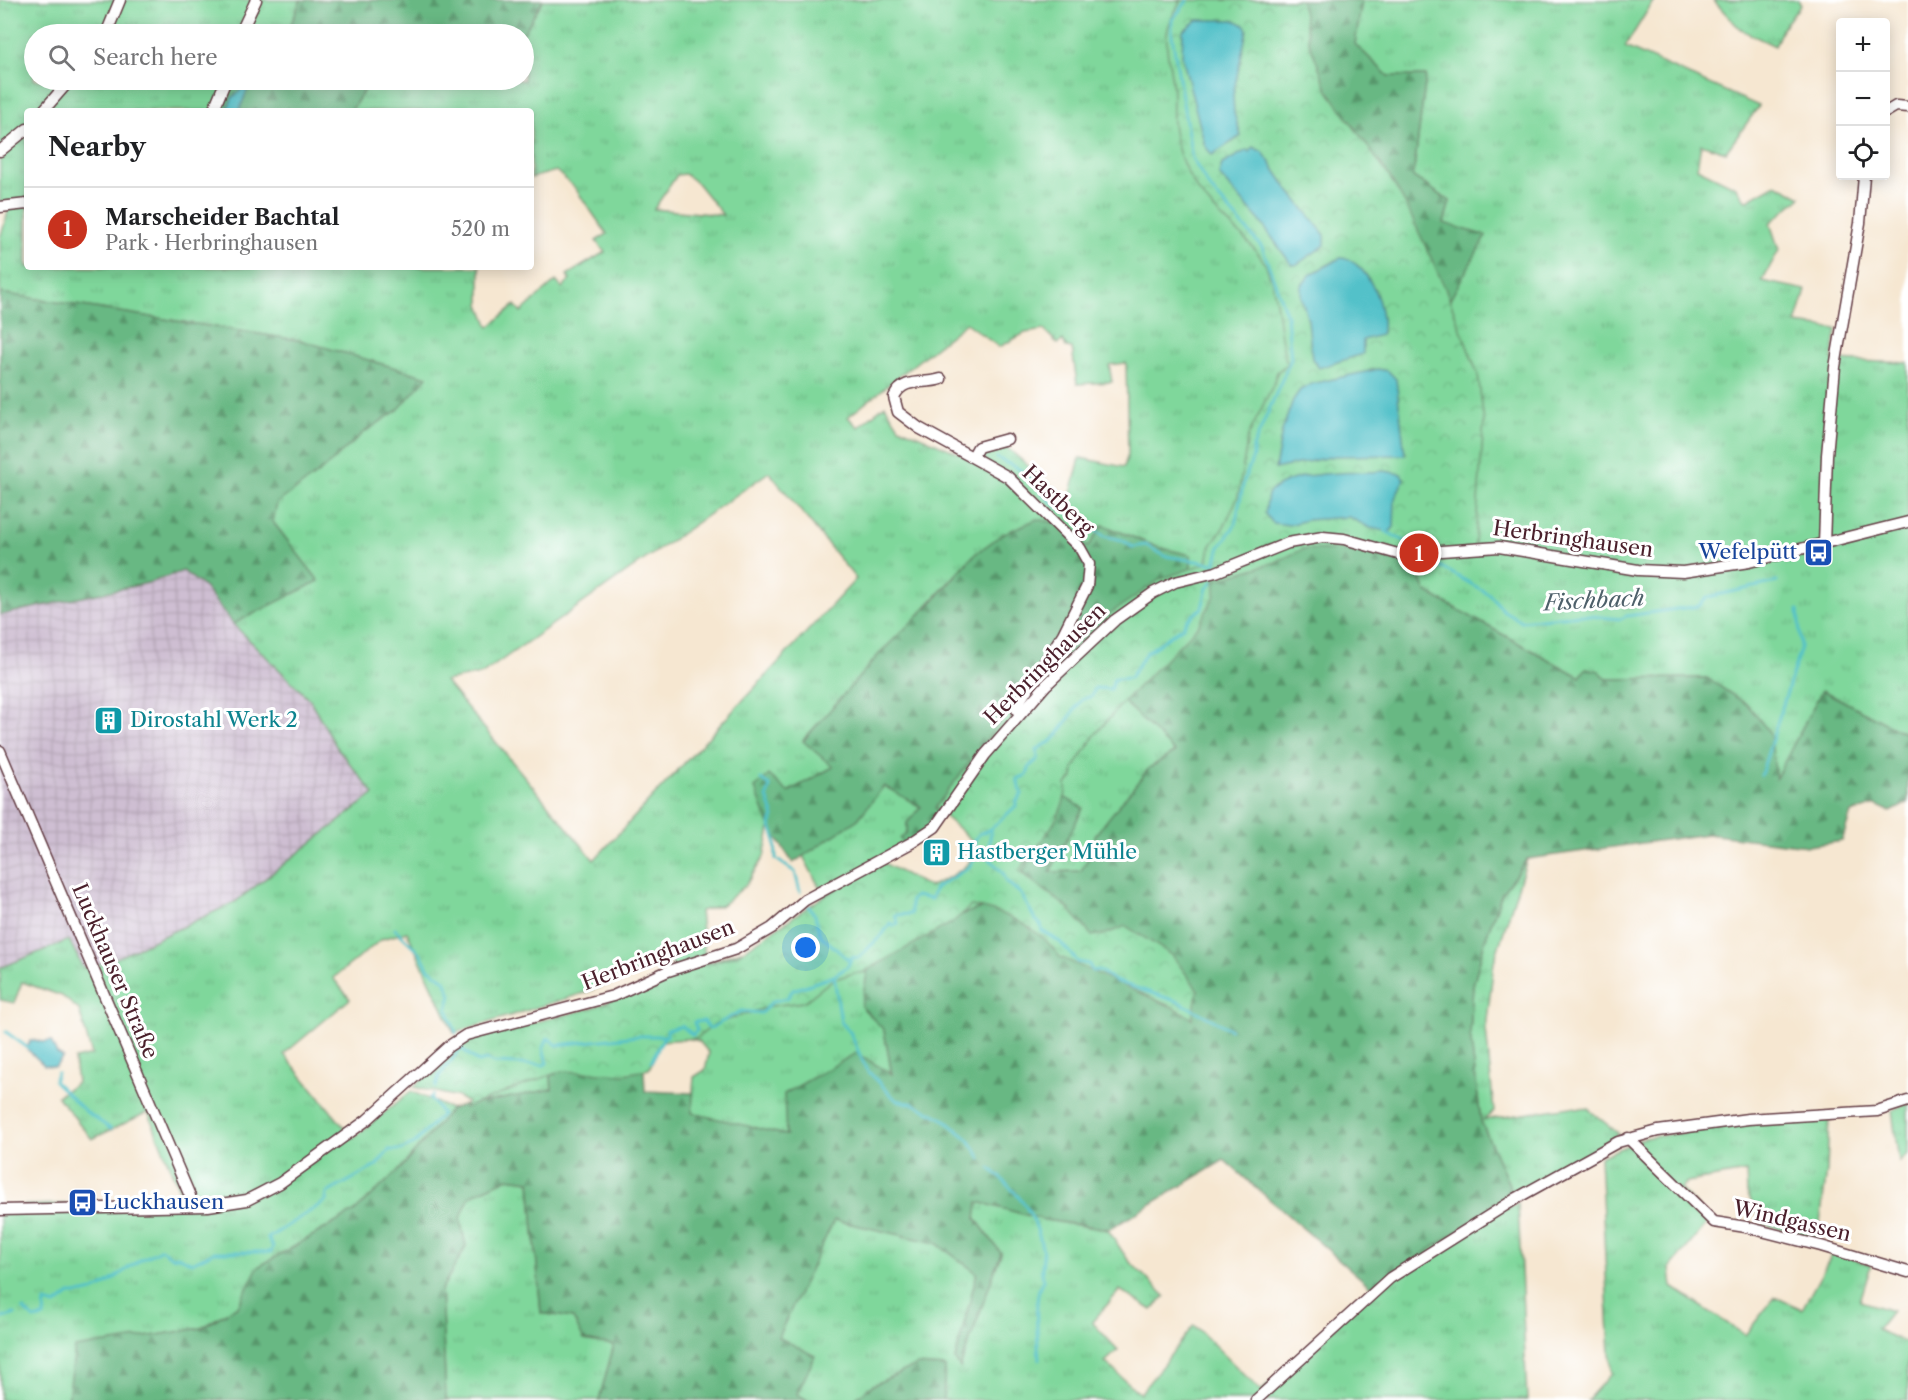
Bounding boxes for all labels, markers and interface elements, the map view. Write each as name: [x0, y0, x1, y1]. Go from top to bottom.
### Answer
map controls: [1836, 18, 1890, 180]
button: +: [1836, 18, 1890, 72]
search box: [24, 24, 534, 90]
icon: search: [45, 41, 78, 74]
text: Search here: [93, 44, 218, 71]
button: −: [1836, 72, 1890, 126]
button: locate: [1836, 126, 1890, 180]
text: Nearby: [48, 131, 146, 163]
text: Marscheider Bachtal: [105, 204, 340, 231]
text: 1: [63, 217, 72, 241]
text: 520 m: [451, 217, 510, 241]
text: Park · Herbringhausen: [105, 231, 318, 255]
street label: Hastberg: [1017, 460, 1100, 540]
street label: Herbringhausen: [1491, 515, 1655, 562]
pin: 1: [1400, 530, 1438, 576]
bus stop icon: Wefelpütt: [1802, 536, 1834, 568]
place label: Wefelpütt: [1697, 539, 1798, 564]
water label: Fischbach: [1541, 584, 1645, 617]
street label: Herbringhausen: [979, 598, 1111, 730]
building icon: Dirostahl Werk 2: [93, 704, 125, 736]
place label: Dirostahl Werk 2: [130, 707, 298, 732]
building icon: Hastberger Mühle: [920, 836, 952, 868]
place label: Hastberger Mühle: [957, 839, 1137, 864]
street label: Luckhauser Straße: [67, 879, 164, 1062]
street label: Herbringhausen: [578, 914, 738, 995]
your location: [791, 933, 820, 962]
bus stop icon: Luckhausen: [66, 1186, 98, 1218]
place label: Luckhausen: [103, 1189, 224, 1214]
street label: Windgassen: [1730, 1195, 1854, 1246]

